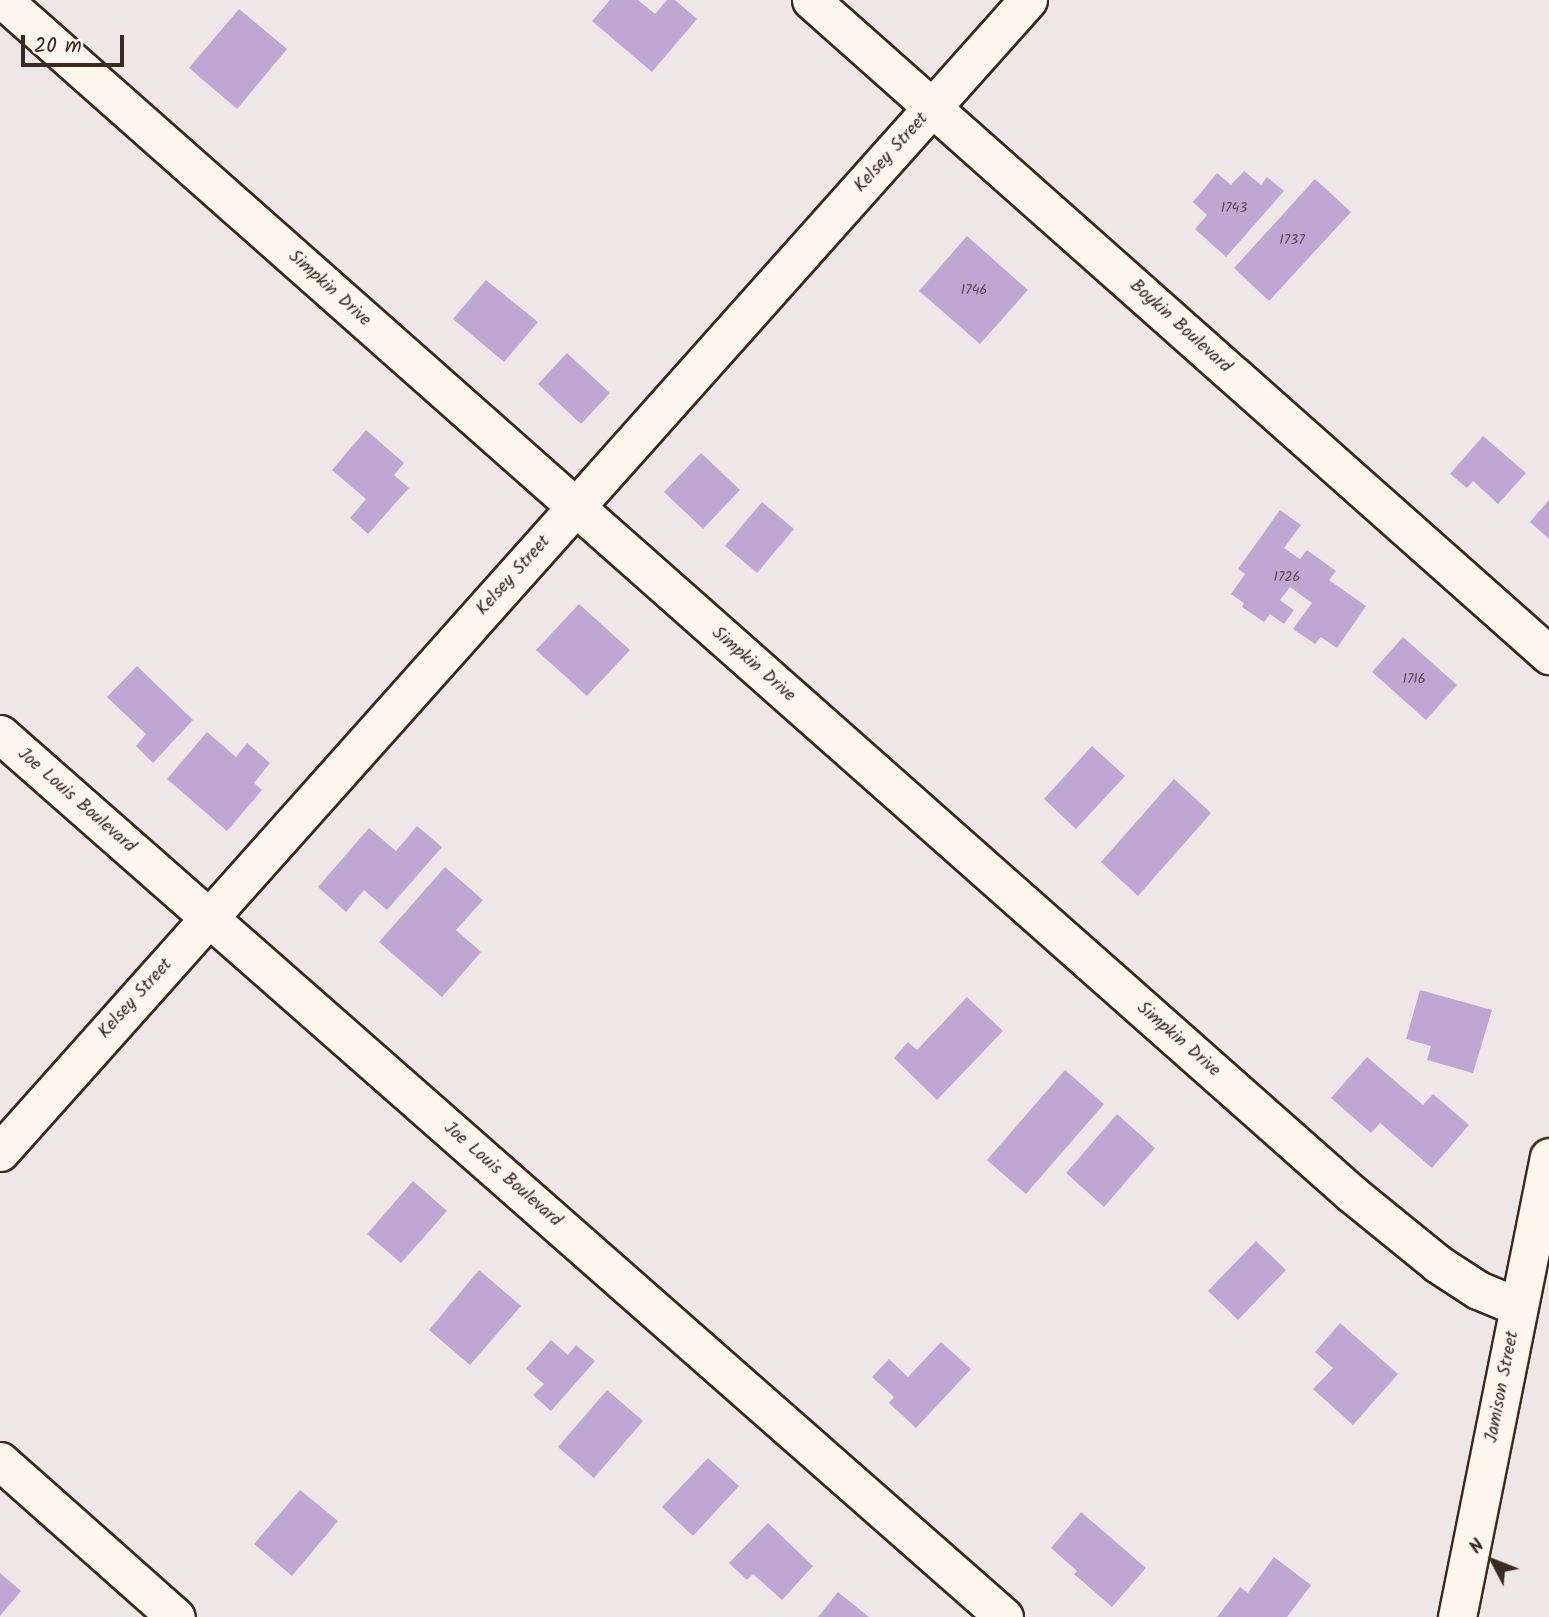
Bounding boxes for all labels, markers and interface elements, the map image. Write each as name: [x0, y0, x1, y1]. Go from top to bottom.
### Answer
scale bar: [24, 21, 128, 65]
text: 20 m: [34, 30, 82, 63]
street label: Kelsey Street: [850, 109, 934, 197]
house number: 1743: [1221, 200, 1247, 216]
house number: 1737: [1279, 232, 1305, 248]
street label: Simpkin Drive: [283, 246, 375, 332]
street label: Boykin Boulevard: [1125, 276, 1235, 378]
house number: 1746: [961, 282, 987, 298]
street label: Kelsey Street: [472, 532, 556, 620]
house number: 1726: [1274, 569, 1300, 585]
street label: Simpkin Drive: [707, 623, 799, 707]
house number: 1716: [1402, 671, 1426, 687]
street label: Joe Louis Boulevard: [13, 744, 139, 858]
street label: Kelsey Street: [94, 955, 178, 1043]
street label: Simpkin Drive: [1132, 998, 1224, 1082]
street label: Joe Louis Boulevard: [439, 1118, 565, 1232]
street label: Jamison Street: [1482, 1329, 1524, 1445]
north arrow: [1458, 1526, 1528, 1596]
text: N: [1462, 1532, 1493, 1561]

